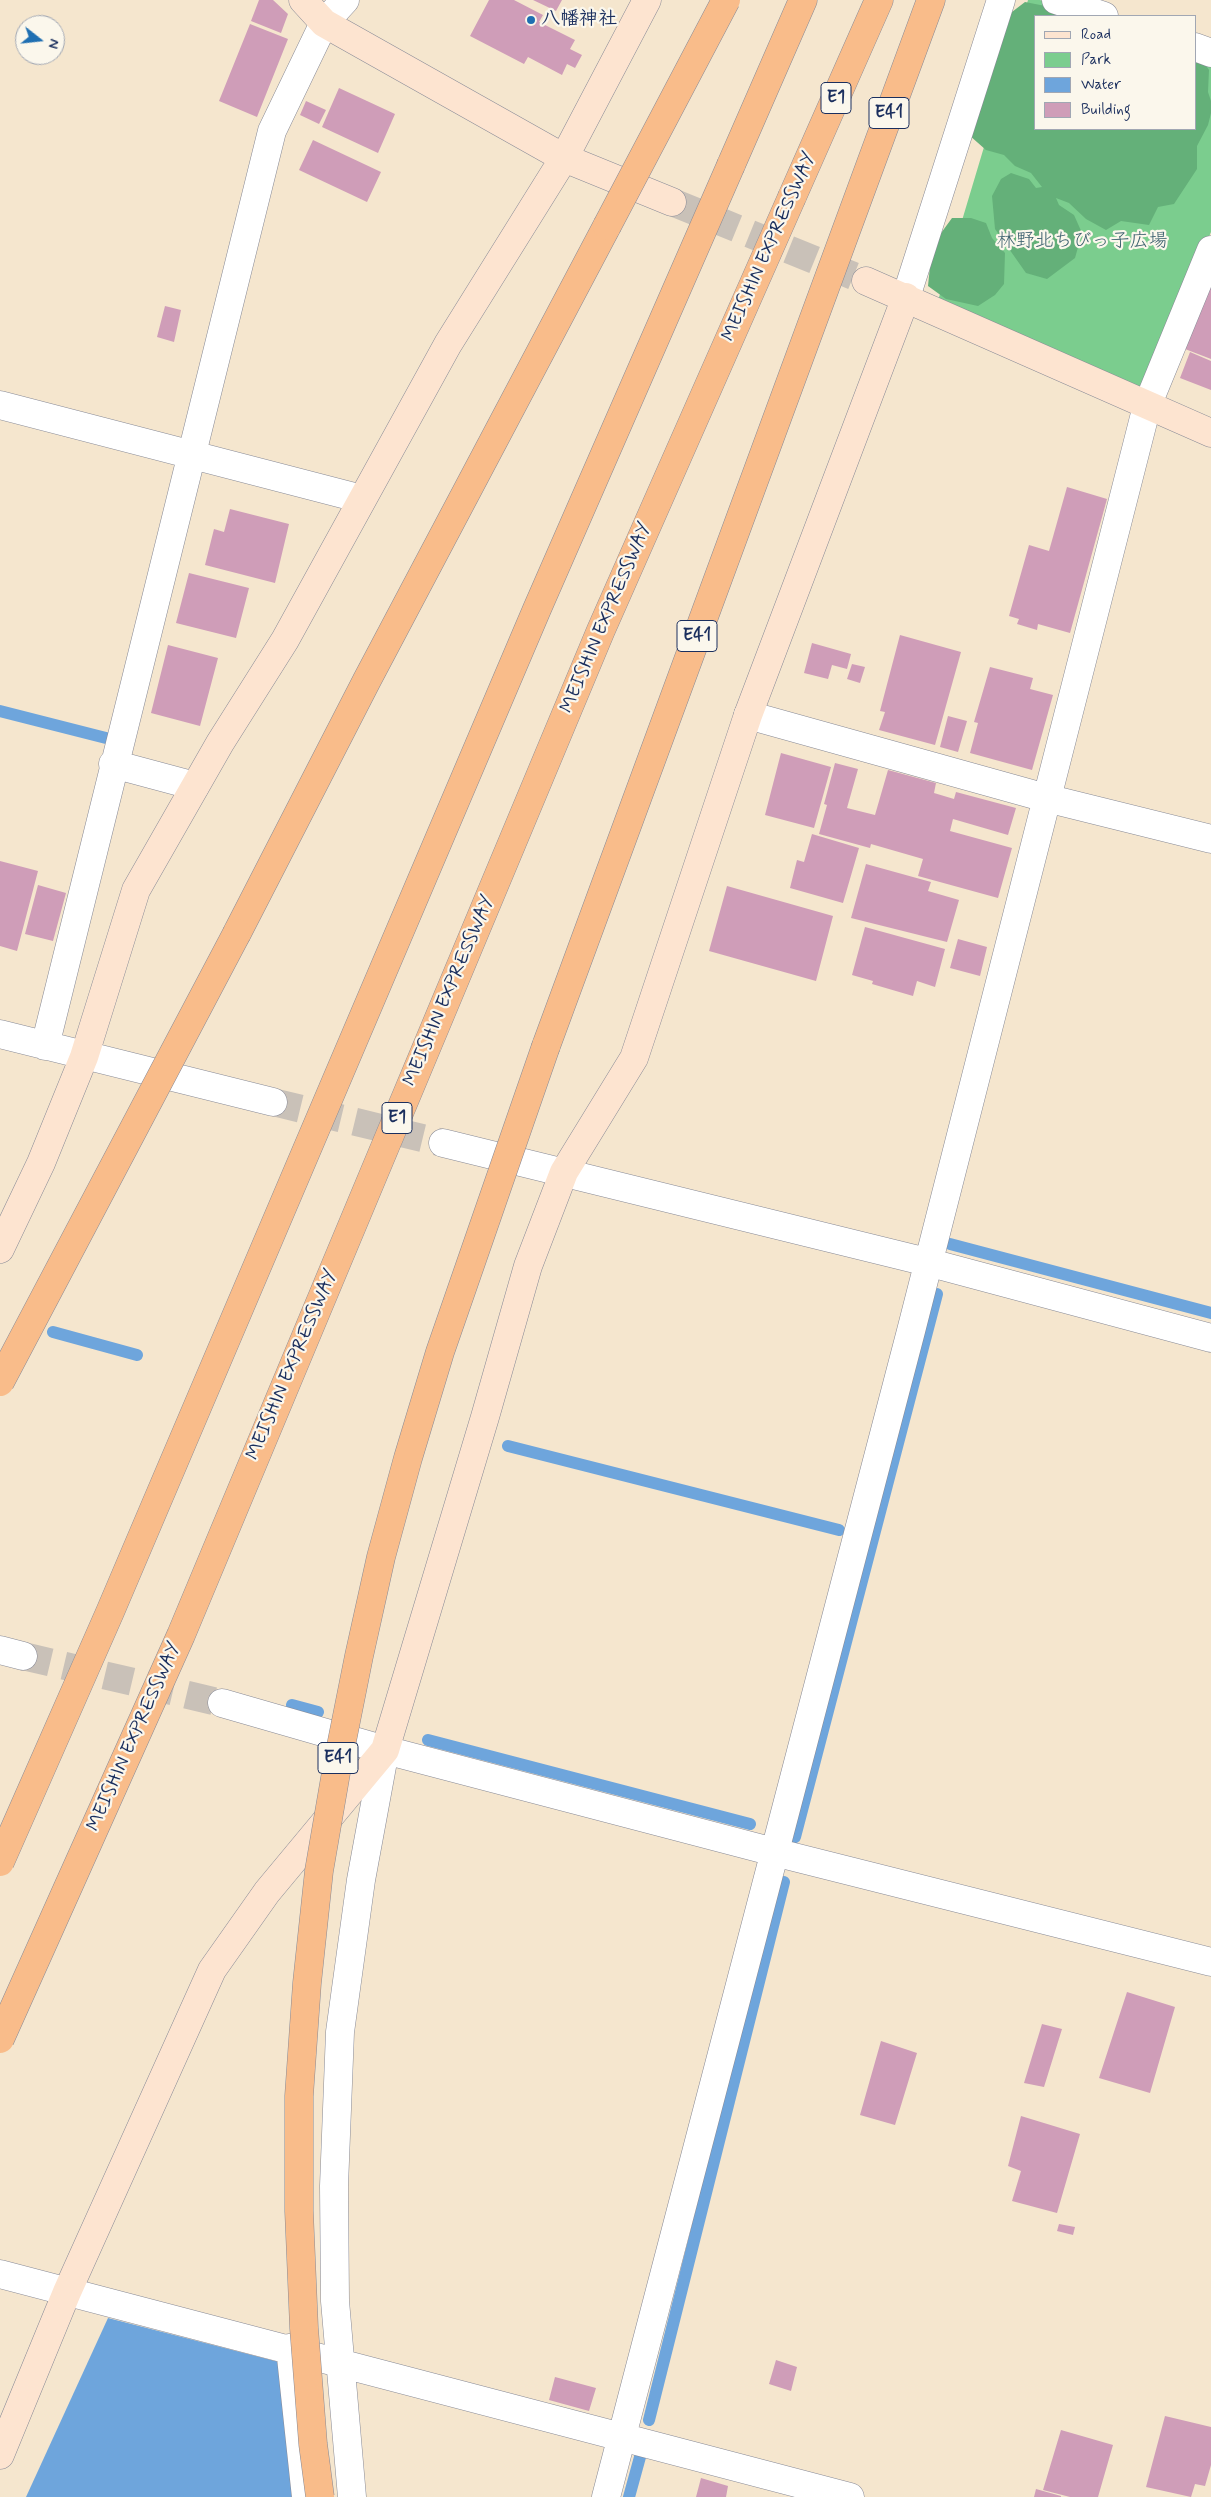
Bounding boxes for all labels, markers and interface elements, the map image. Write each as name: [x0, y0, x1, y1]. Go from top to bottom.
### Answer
place label: 八幡神社: [541, 9, 617, 31]
marker: 八幡神社: [525, 14, 537, 26]
north arrow: [15, 15, 65, 65]
legend: [1034, 15, 1196, 130]
text: Road: [1081, 25, 1111, 45]
text: N: [44, 37, 63, 51]
text: Park: [1081, 50, 1111, 70]
text: Water: [1081, 75, 1121, 95]
road number: E1: [821, 82, 851, 114]
road number: E41: [869, 98, 909, 128]
text: Building: [1081, 100, 1131, 120]
street label: MEISHIN EXPRESSWAY: [718, 149, 822, 345]
park label: 林野北ちびっ子広場: [997, 231, 1167, 253]
street label: MEISHIN EXPRESSWAY: [556, 519, 658, 717]
road number: E41: [677, 620, 717, 652]
street label: MEISHIN EXPRESSWAY: [399, 892, 501, 1090]
road number: E1: [382, 1102, 412, 1134]
street label: MEISHIN EXPRESSWAY: [242, 1266, 344, 1464]
street label: MEISHIN EXPRESSWAY: [83, 1639, 187, 1835]
road number: E41: [318, 1742, 358, 1774]

